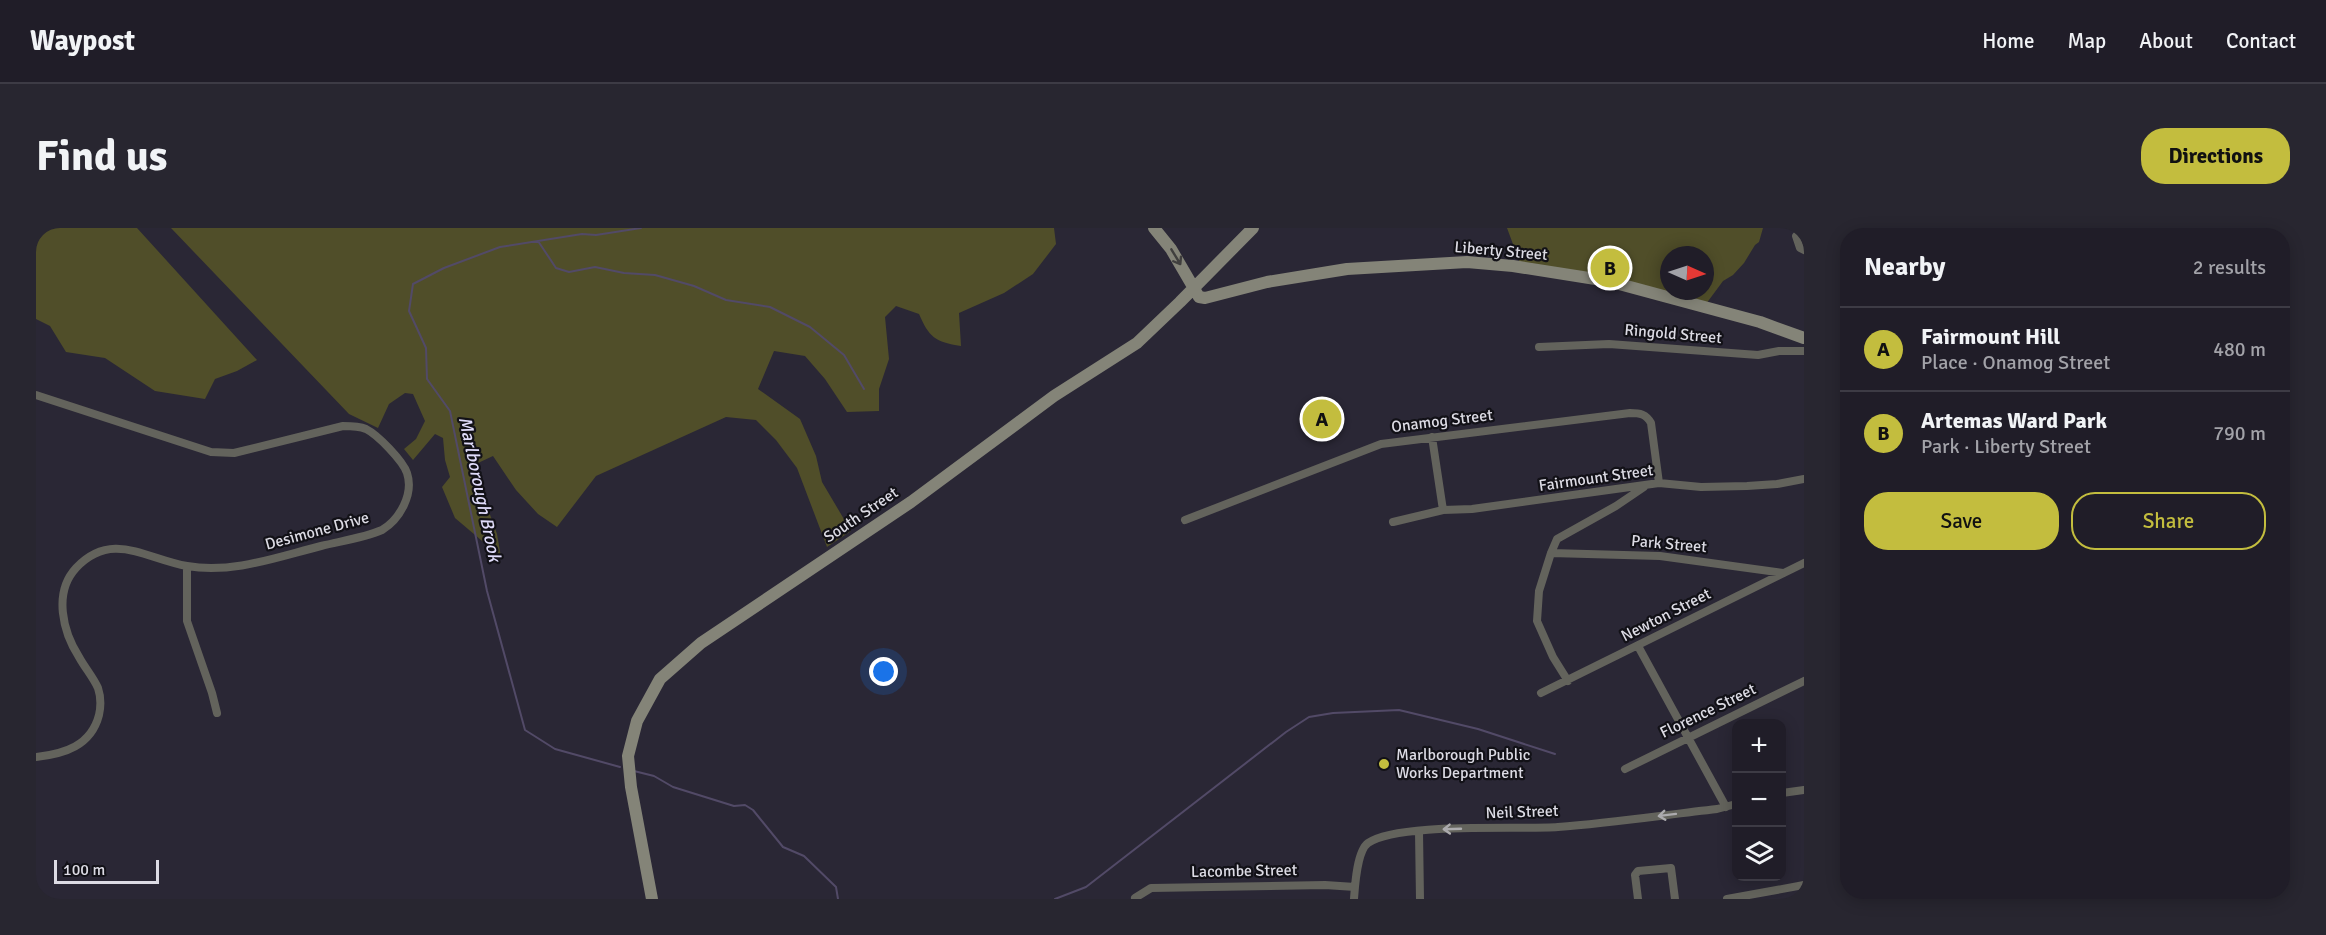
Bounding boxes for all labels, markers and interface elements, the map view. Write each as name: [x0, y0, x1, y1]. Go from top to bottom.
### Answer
text: Waypost: [30, 24, 135, 58]
text: Home: [1982, 28, 2035, 54]
text: Map: [2068, 28, 2106, 54]
text: About: [2139, 28, 2193, 54]
text: Contact: [2226, 28, 2296, 54]
button: Directions: [2141, 128, 2290, 184]
text: Find us: [36, 131, 167, 182]
street label: Liberty Street: [1454, 237, 1549, 265]
pin: B: [1590, 246, 1630, 291]
north arrow: [1660, 246, 1714, 300]
one-way arrow: [1170, 248, 1182, 265]
text: Nearby: [1864, 251, 1945, 283]
text: 2 results: [2193, 255, 2266, 280]
street label: Ringold Street: [1623, 320, 1723, 348]
text: Fairmount Hill: [1921, 323, 2060, 350]
text: A: [1877, 337, 1890, 362]
text: 480 m: [2213, 337, 2266, 362]
text: Place · Onamog Street: [1921, 350, 2110, 375]
pin: A: [1302, 396, 1342, 441]
street label: Onamog Street: [1390, 405, 1494, 437]
text: Artemas Ward Park: [1921, 407, 2107, 434]
water label: Marlborough Brook: [454, 414, 507, 566]
text: B: [1877, 421, 1890, 446]
text: 790 m: [2213, 421, 2266, 446]
text: Park · Liberty Street: [1921, 434, 2091, 459]
street label: Fairmount Street: [1537, 460, 1655, 496]
street label: South Street: [820, 483, 902, 547]
button: Save: [1864, 492, 2059, 550]
button: Share: [2071, 492, 2266, 550]
street label: Desimone Drive: [263, 508, 371, 554]
street label: Park Street: [1630, 531, 1708, 557]
street label: Newton Street: [1618, 584, 1715, 646]
your location: [869, 657, 898, 686]
street label: Florence Street: [1657, 679, 1760, 743]
map controls: [1732, 719, 1786, 881]
button: +: [1732, 719, 1786, 773]
place label: Marlborough Public Works Department: [1396, 745, 1530, 783]
marker: Marlborough Public Works Department: [1377, 757, 1391, 771]
button: −: [1732, 773, 1786, 827]
street label: Neil Street: [1485, 801, 1559, 823]
one-way arrow: [1658, 810, 1678, 821]
one-way arrow: [1443, 824, 1463, 835]
button: layers: [1732, 827, 1786, 881]
scale bar: [54, 857, 159, 884]
text: 100 m: [63, 860, 105, 880]
street label: Lacombe Street: [1191, 860, 1298, 882]

